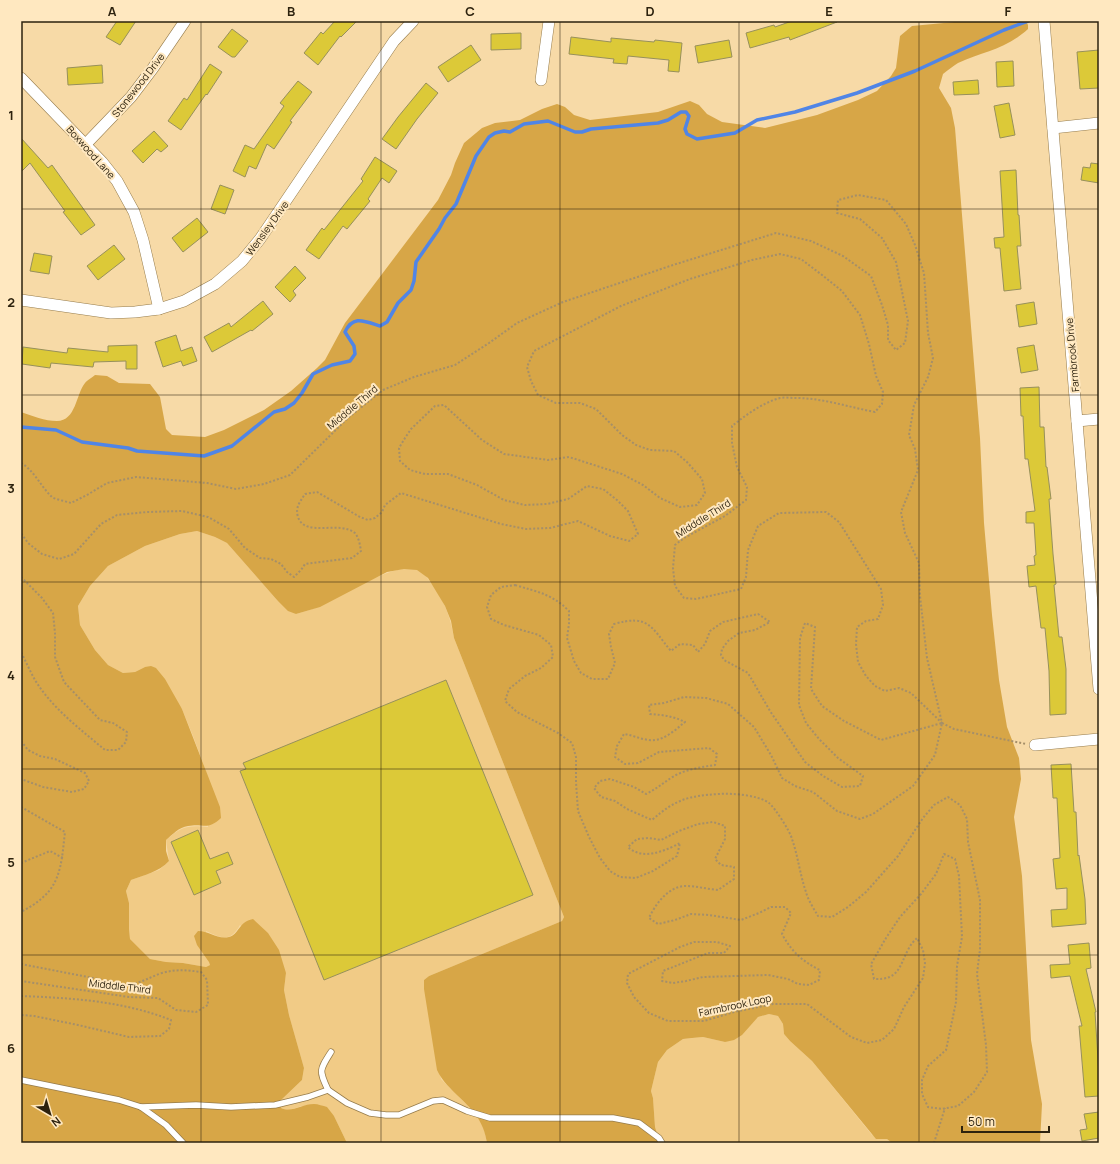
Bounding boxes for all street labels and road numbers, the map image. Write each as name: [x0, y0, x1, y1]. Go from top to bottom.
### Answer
street label: Stonewood Drive: [108, 50, 168, 120]
street label: Boxwood Lane: [63, 123, 119, 182]
street label: Wensley Drive: [242, 198, 292, 258]
street label: Farmbrook Drive: [1062, 317, 1082, 393]
street label: Midddle Third: [324, 382, 380, 432]
street label: Midddle Third: [673, 496, 733, 540]
street label: Midddle Third: [88, 975, 152, 997]
street label: Farmbrook Loop: [698, 990, 773, 1019]

